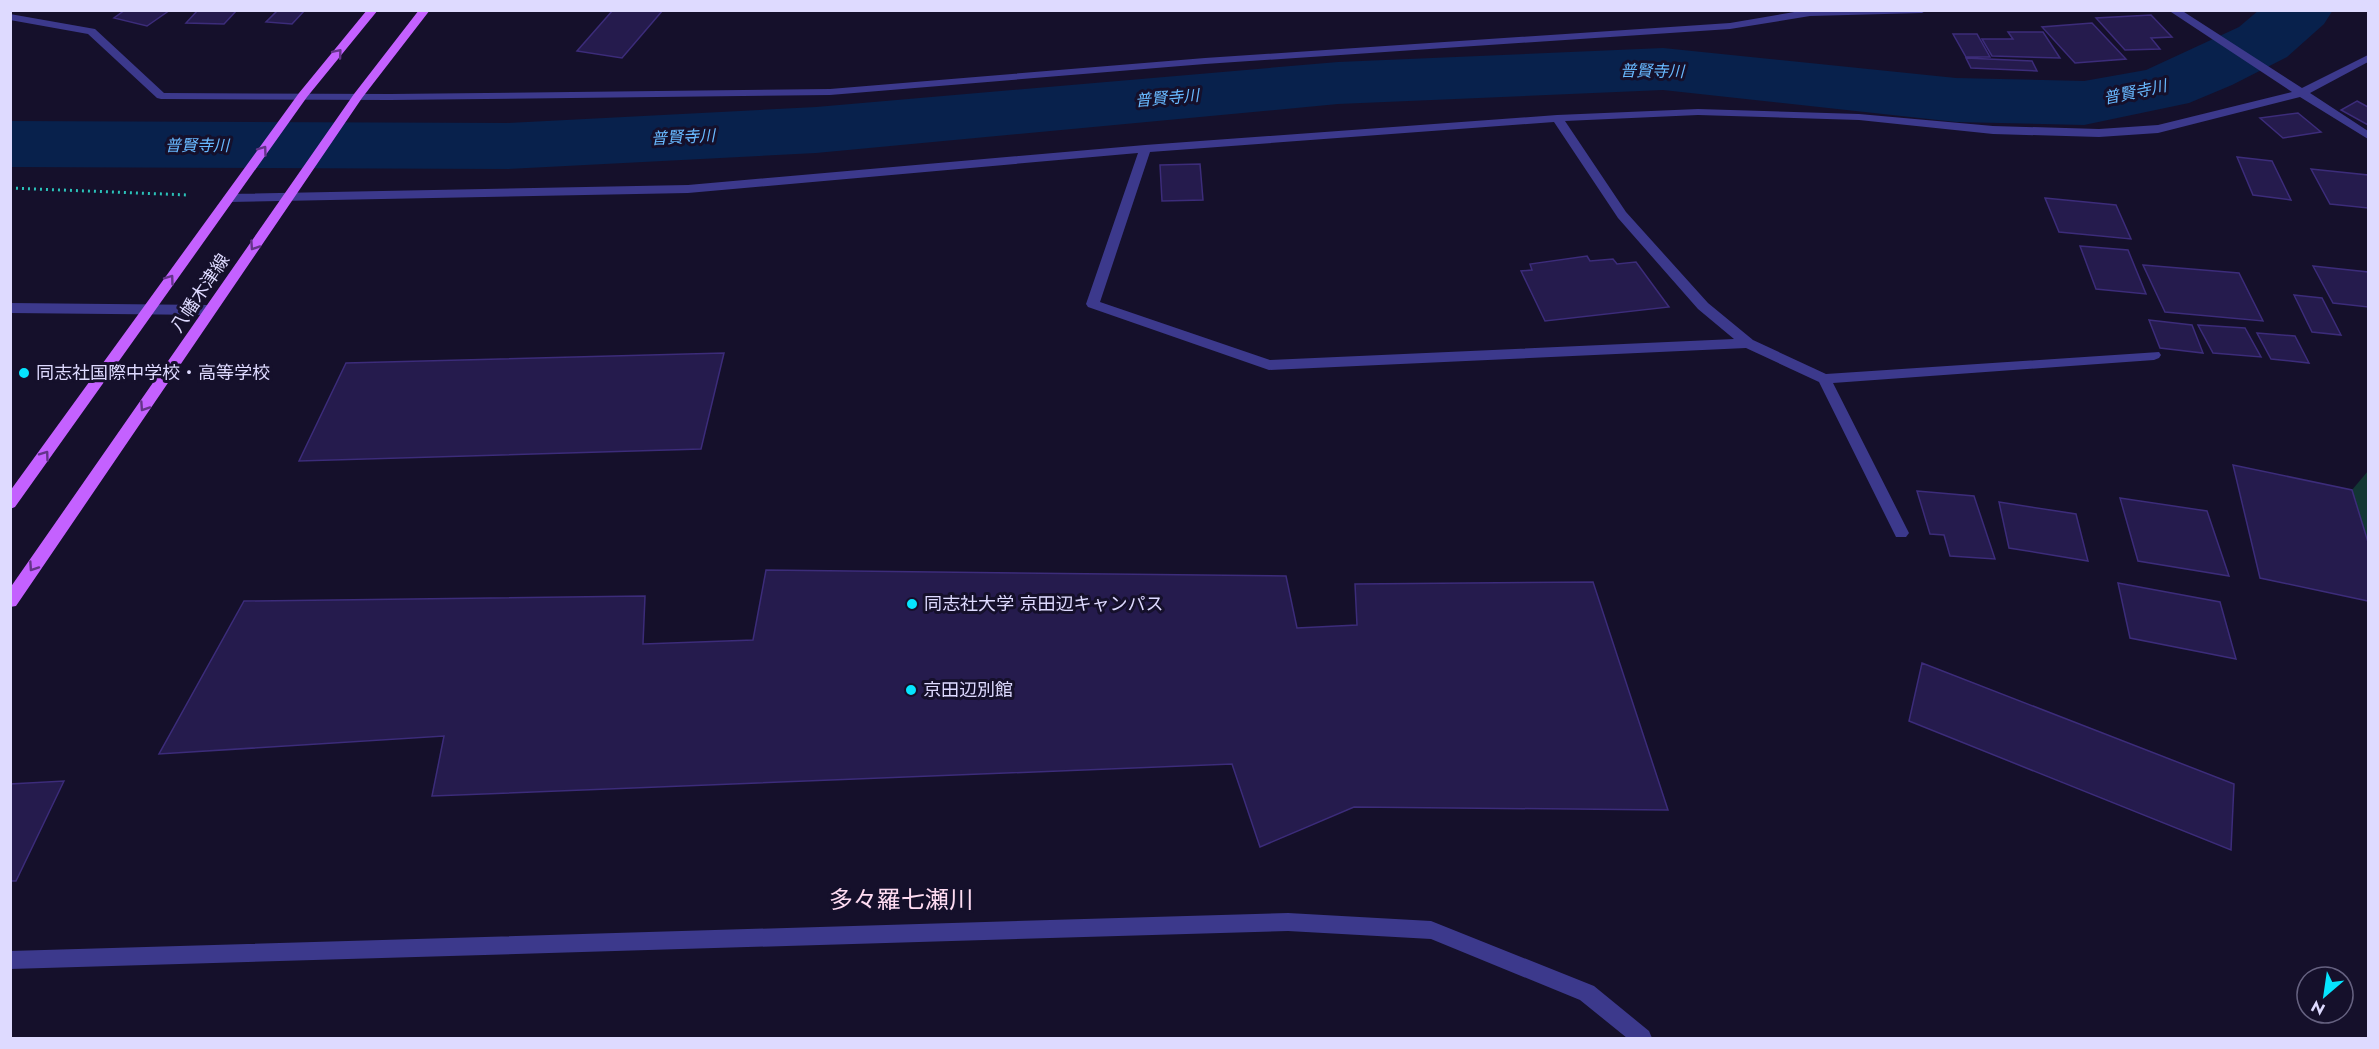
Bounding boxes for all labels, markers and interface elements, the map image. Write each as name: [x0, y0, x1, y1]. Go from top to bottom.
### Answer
one-way arrow: [331, 48, 342, 59]
water label: 普賢寺川: [1620, 59, 1686, 83]
water label: 普賢寺川: [2101, 74, 2171, 110]
water label: 普賢寺川: [1134, 84, 1202, 112]
water label: 普賢寺川: [650, 124, 718, 150]
water label: 普賢寺川: [165, 134, 231, 157]
one-way arrow: [256, 146, 267, 157]
one-way arrow: [250, 239, 261, 250]
street label: 八幡木津線: [164, 248, 236, 338]
one-way arrow: [163, 275, 174, 286]
place label: 同志社国際中学校・高等学校: [36, 360, 270, 386]
marker: 同志社国際中学校・高等学校: [17, 366, 31, 380]
one-way arrow: [140, 400, 151, 411]
one-way arrow: [38, 451, 49, 462]
one-way arrow: [29, 561, 40, 572]
place label: 同志社大学 京田辺キャンパス: [924, 591, 1163, 617]
marker: 同志社大学 京田辺キャンパス: [905, 597, 919, 611]
place label: 京田辺別館: [923, 677, 1013, 703]
marker: 京田辺別館: [904, 683, 918, 697]
district label: 多々羅七瀬川: [829, 882, 973, 917]
north arrow: [2295, 965, 2355, 1025]
text: N: [2307, 995, 2329, 1021]

